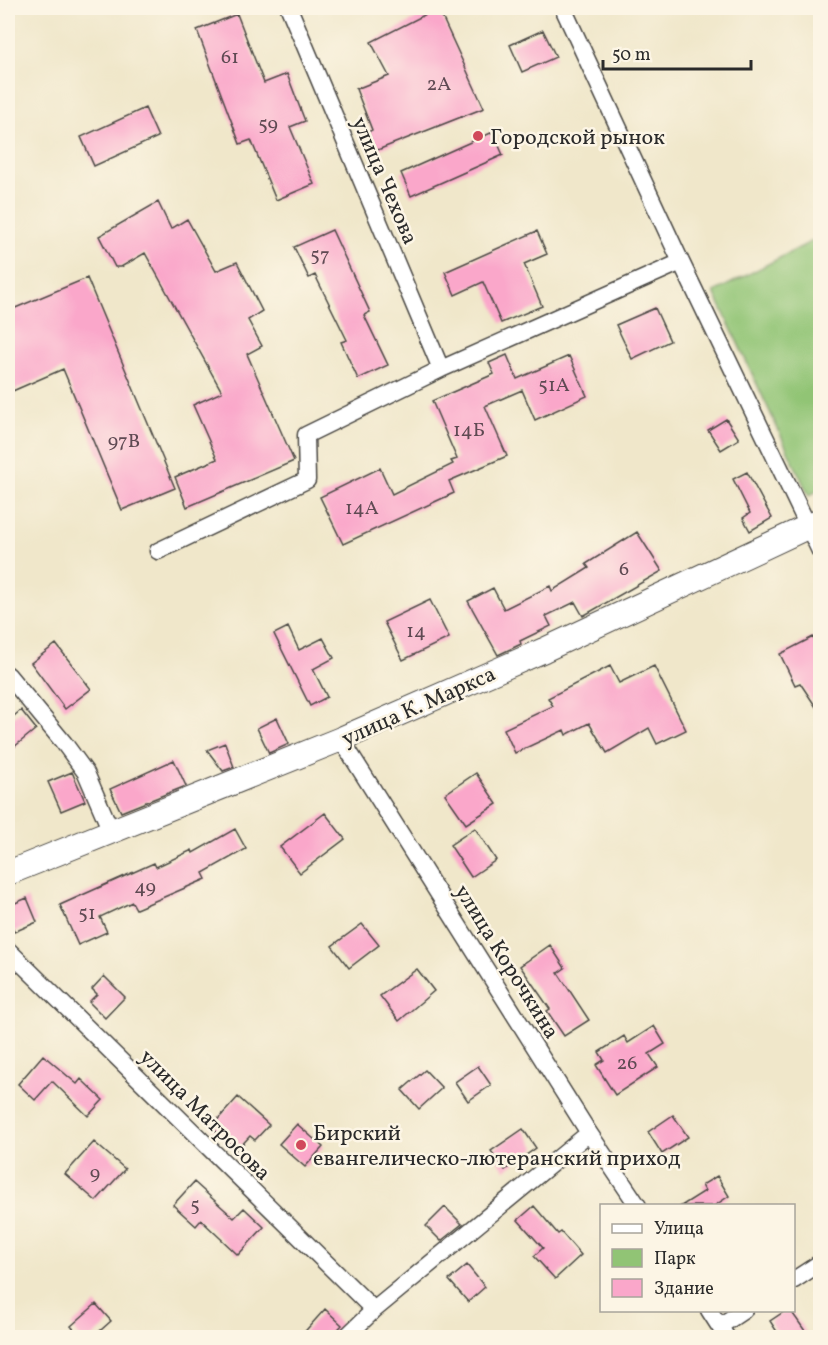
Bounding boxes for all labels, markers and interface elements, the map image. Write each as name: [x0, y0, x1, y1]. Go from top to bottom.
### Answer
scale bar: [603, 33, 752, 71]
text: 50 m: [612, 43, 651, 68]
house number: 61: [221, 44, 239, 72]
house number: 2А: [427, 71, 451, 99]
house number: 59: [258, 111, 278, 139]
street label: улица Чехова: [343, 112, 425, 250]
place label: Городской рынок: [490, 123, 665, 154]
marker: Городской рынок: [471, 129, 485, 143]
house number: 57: [310, 242, 330, 270]
house number: 51А: [538, 372, 570, 400]
house number: 14Б: [453, 417, 485, 445]
house number: 97В: [108, 428, 140, 456]
house number: 14А: [345, 495, 379, 523]
house number: 6: [619, 556, 629, 584]
house number: 14: [406, 618, 426, 646]
street label: улица К. Маркса: [337, 659, 501, 755]
house number: 49: [134, 874, 156, 902]
street label: улица Корочкина: [446, 879, 566, 1046]
house number: 51: [78, 900, 96, 928]
street label: улица Матросова: [131, 1043, 277, 1189]
house number: 26: [617, 1050, 637, 1078]
place label: Бирский евангелическо-лютеранский приход: [313, 1119, 681, 1175]
marker: Бирский евангелическо-лютеранский приход: [294, 1138, 308, 1152]
house number: 9: [90, 1160, 100, 1188]
house number: 5: [190, 1192, 200, 1220]
legend: [600, 1204, 795, 1312]
text: Улица: [654, 1217, 704, 1242]
text: Парк: [654, 1247, 696, 1272]
text: Здание: [654, 1277, 714, 1302]

